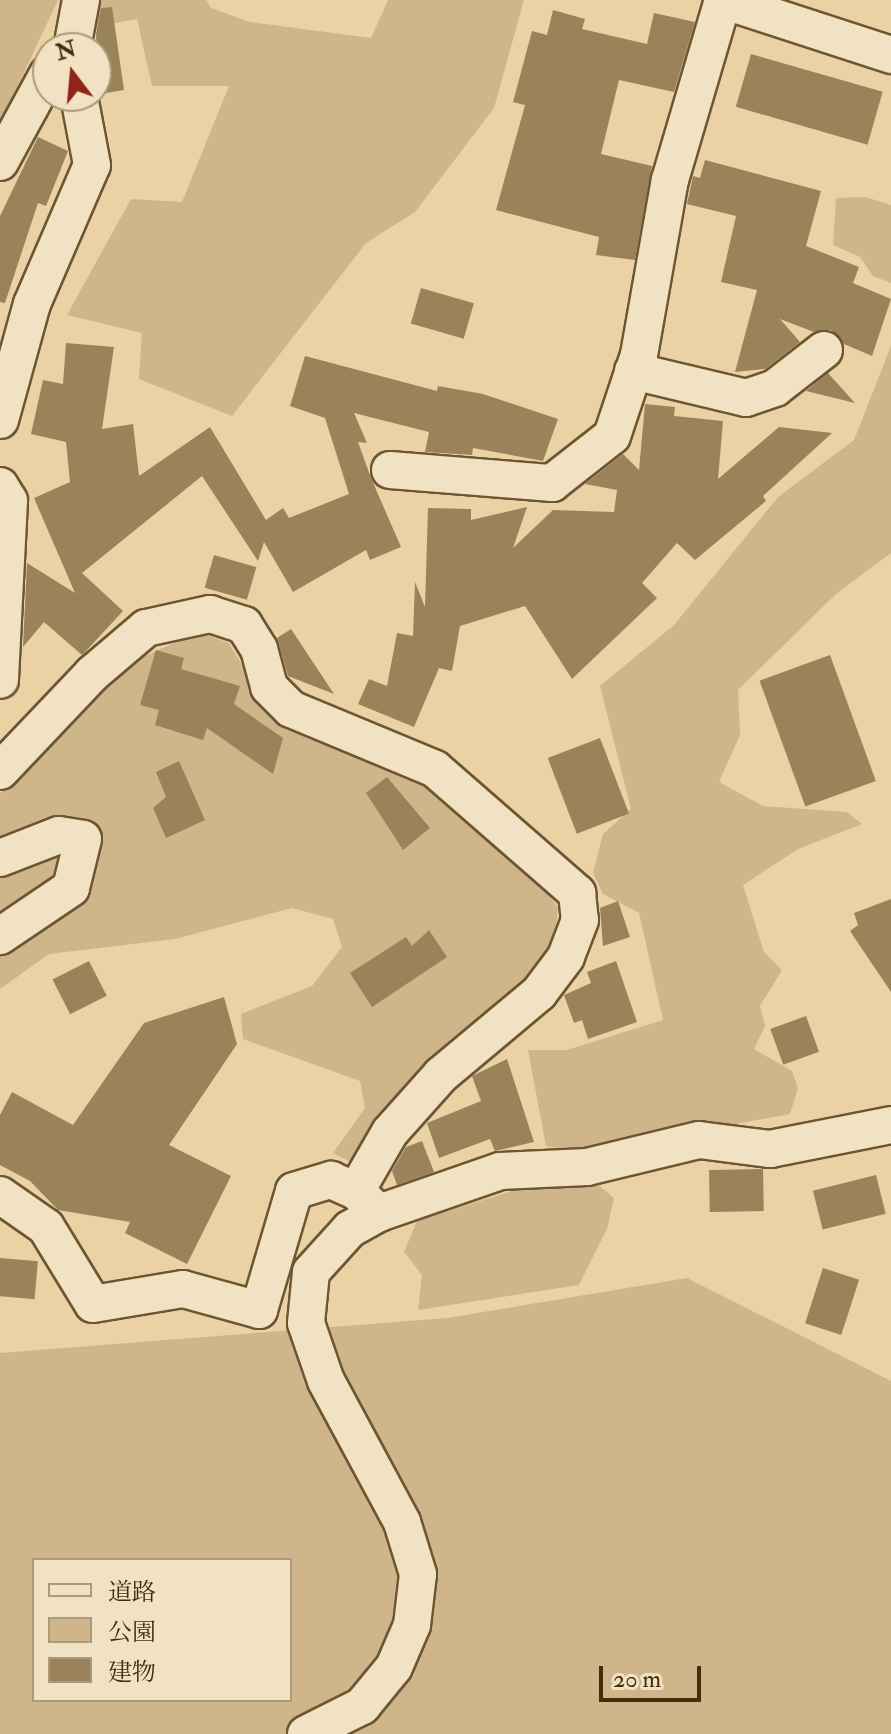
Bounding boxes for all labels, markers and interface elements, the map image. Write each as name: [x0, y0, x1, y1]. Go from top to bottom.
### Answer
north arrow: [32, 32, 112, 112]
text: N: [53, 35, 79, 67]
legend: [32, 1558, 292, 1702]
text: 道路: [108, 1577, 156, 1608]
text: 公園: [108, 1617, 156, 1648]
scale bar: [603, 1650, 705, 1700]
text: 建物: [108, 1657, 156, 1688]
text: 20 m: [613, 1664, 661, 1695]

